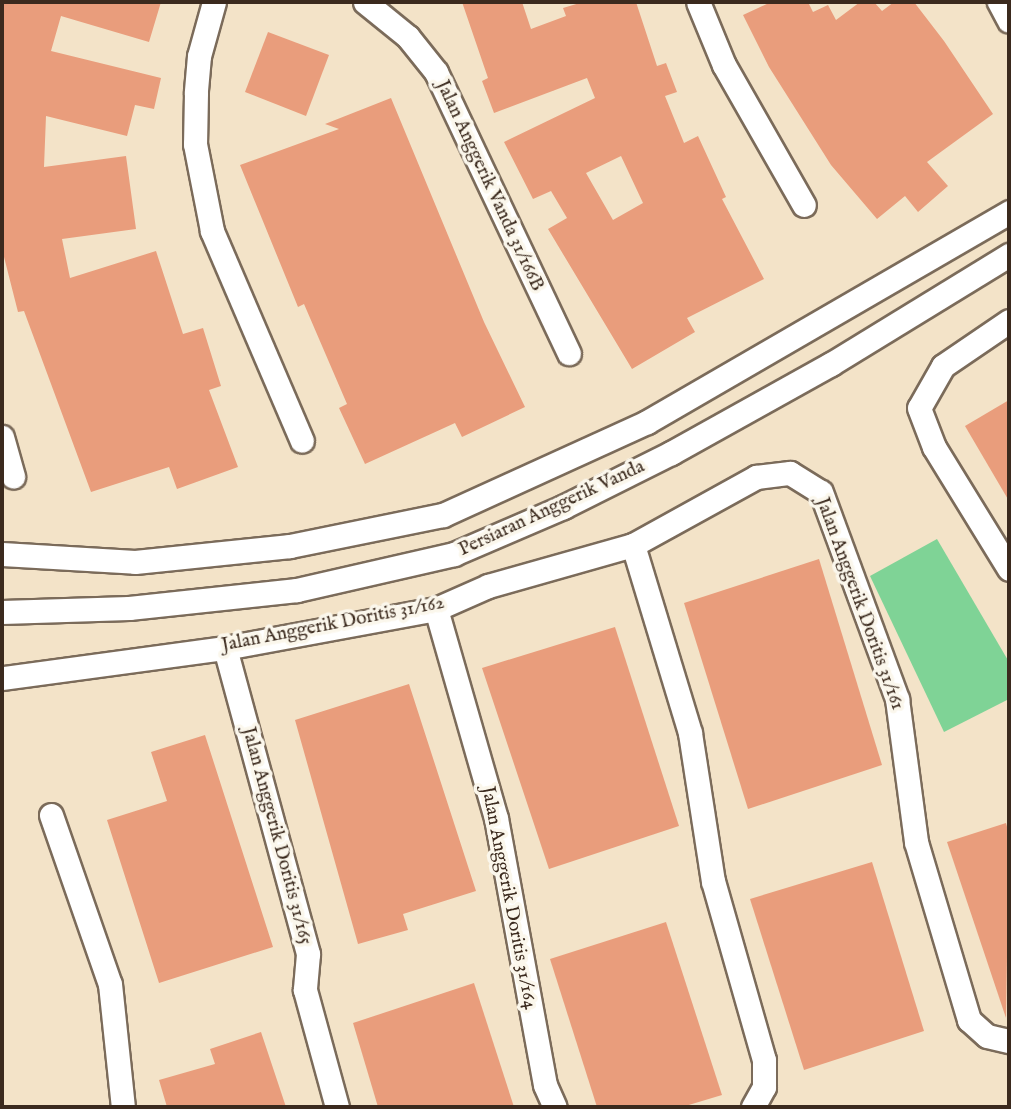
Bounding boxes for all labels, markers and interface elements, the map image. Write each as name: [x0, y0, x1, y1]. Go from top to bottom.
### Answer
street label: Jalan Anggerik Vanda 31/166B: [430, 77, 548, 295]
street label: Persiaran Anggerik Vanda: [455, 456, 649, 562]
street label: Jalan Anggerik Doritis 31/161: [810, 495, 908, 713]
street label: Jalan Anggerik Doritis 31/162: [220, 592, 446, 658]
street label: Jalan Anggerik Doritis 31/165: [236, 725, 316, 947]
street label: Jalan Anggerik Doritis 31/164: [475, 785, 541, 1011]

